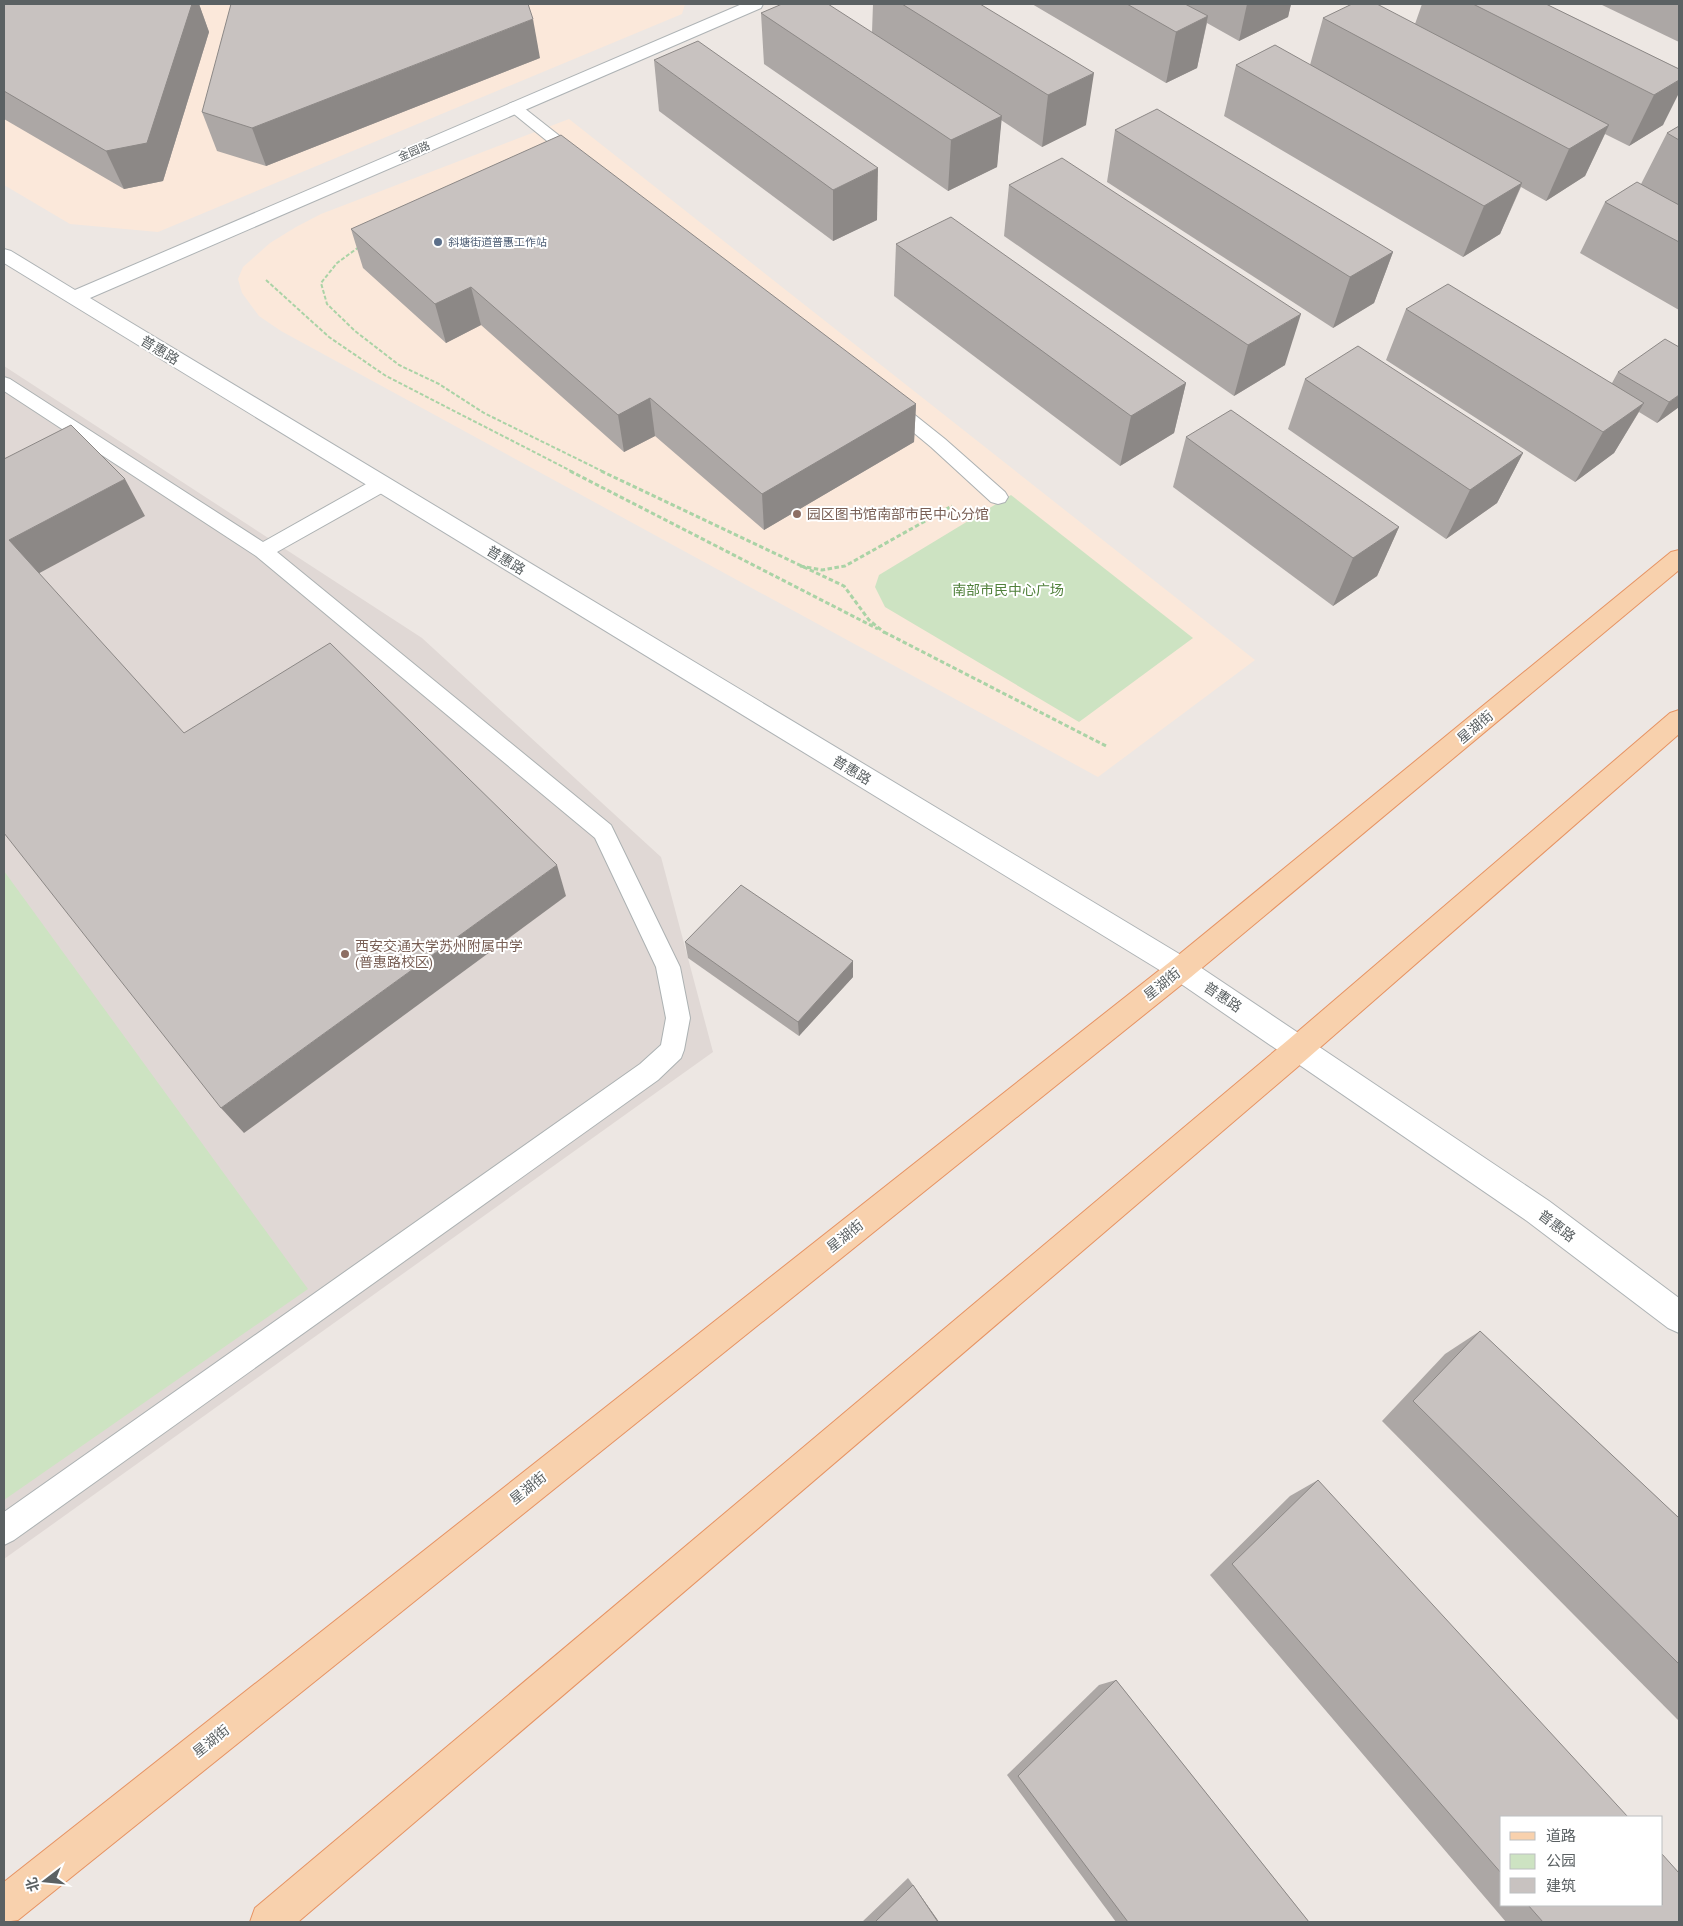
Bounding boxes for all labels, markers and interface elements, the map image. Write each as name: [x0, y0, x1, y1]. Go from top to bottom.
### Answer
street label: 金园路: [396, 138, 432, 164]
place label: 斜塘街道普惠工作站: [448, 235, 547, 249]
marker: 斜塘街道普惠工作站: [432, 236, 444, 248]
street label: 普惠路: [137, 331, 183, 369]
place label: 园区图书馆南部市民中心分馆: [807, 505, 989, 523]
marker: 园区图书馆南部市民中心分馆: [791, 508, 803, 520]
street label: 普惠路: [483, 541, 529, 579]
park label: 南部市民中心广场: [952, 581, 1064, 599]
street label: 星湖街: [1453, 707, 1497, 747]
street label: 普惠路: [829, 751, 875, 789]
place label: 西安交通大学苏州附属中学 (普惠路校区): [355, 937, 523, 971]
marker: 西安交通大学苏州附属中学 (普惠路校区): [339, 948, 351, 960]
street label: 星湖街: [1140, 964, 1184, 1004]
street label: 普惠路: [1201, 978, 1245, 1016]
street label: 普惠路: [1535, 1206, 1579, 1246]
street label: 星湖街: [823, 1216, 867, 1256]
street label: 星湖街: [506, 1468, 550, 1508]
street label: 星湖街: [189, 1721, 233, 1761]
legend: [1500, 1816, 1663, 1906]
text: 道路: [1546, 1826, 1576, 1845]
text: 公园: [1546, 1851, 1576, 1870]
north arrow: [20, 1856, 70, 1906]
text: 北: [22, 1875, 43, 1894]
text: 建筑: [1546, 1876, 1576, 1895]

